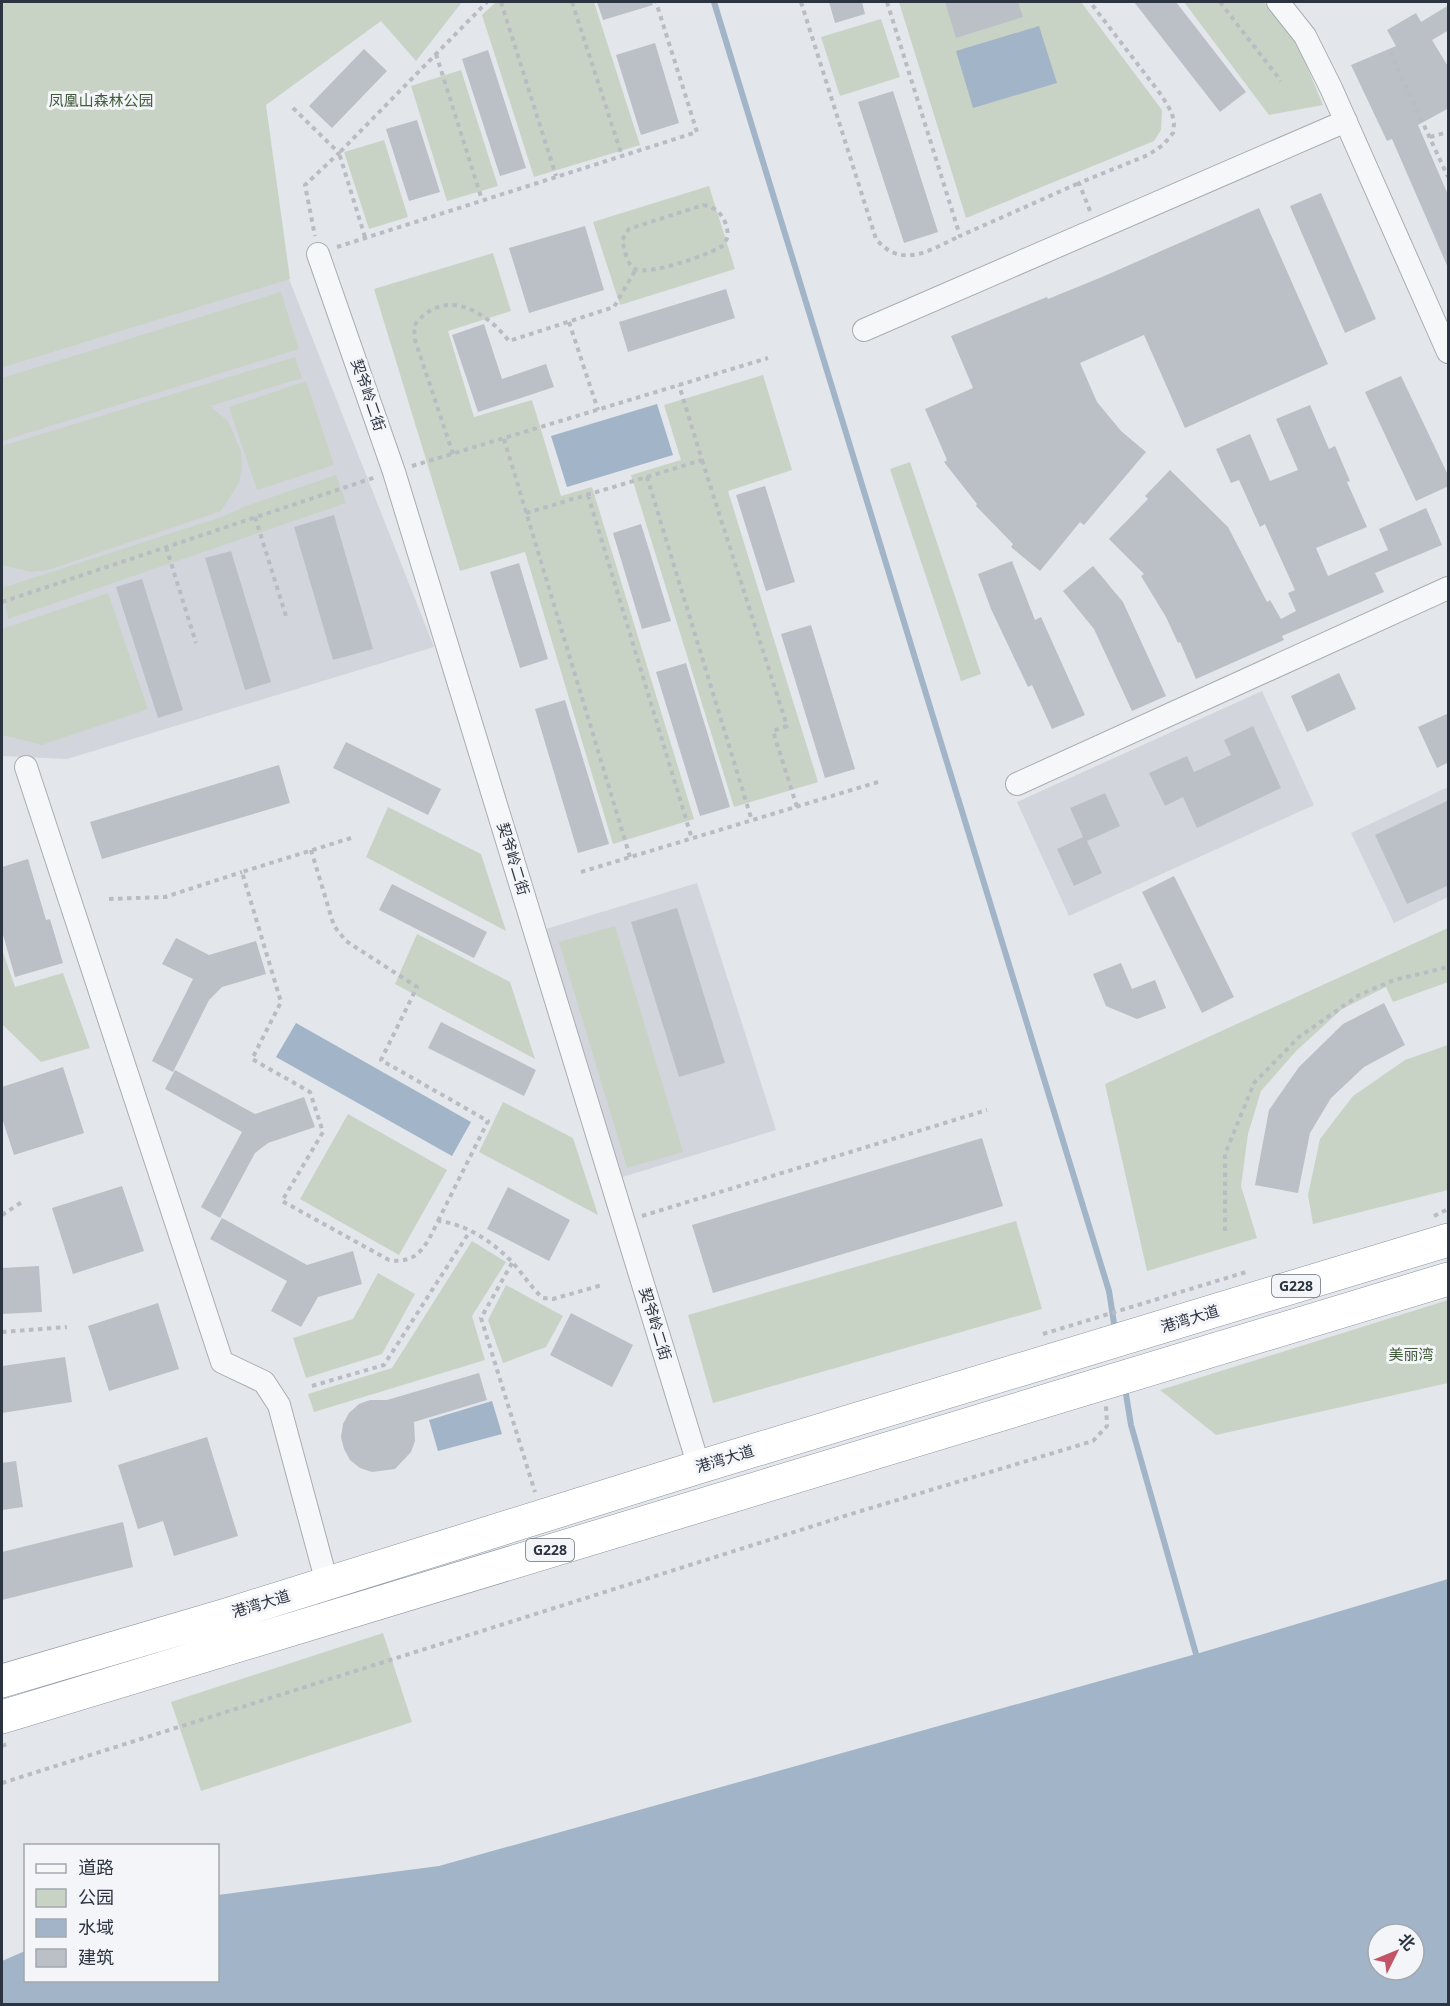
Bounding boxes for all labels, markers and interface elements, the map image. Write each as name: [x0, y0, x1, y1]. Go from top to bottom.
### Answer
park label: 凤凰山森林公园: [48, 90, 154, 110]
street label: 契爷岭二街: [347, 356, 391, 433]
street label: 契爷岭二街: [493, 820, 534, 898]
road number: G228: [1272, 1275, 1320, 1297]
street label: 契爷岭二街: [635, 1285, 676, 1363]
street label: 港湾大道: [1158, 1300, 1221, 1336]
park label: 美丽湾: [1388, 1344, 1434, 1364]
street label: 港湾大道: [693, 1440, 756, 1476]
road number: G228: [526, 1539, 574, 1561]
street label: 港湾大道: [229, 1585, 292, 1621]
legend: [24, 1844, 219, 1982]
text: 道路: [78, 1855, 114, 1879]
text: 公园: [78, 1885, 114, 1909]
text: 水域: [78, 1915, 114, 1939]
north arrow: [1366, 1922, 1426, 1982]
text: 北: [1393, 1928, 1420, 1955]
text: 建筑: [78, 1945, 114, 1969]

